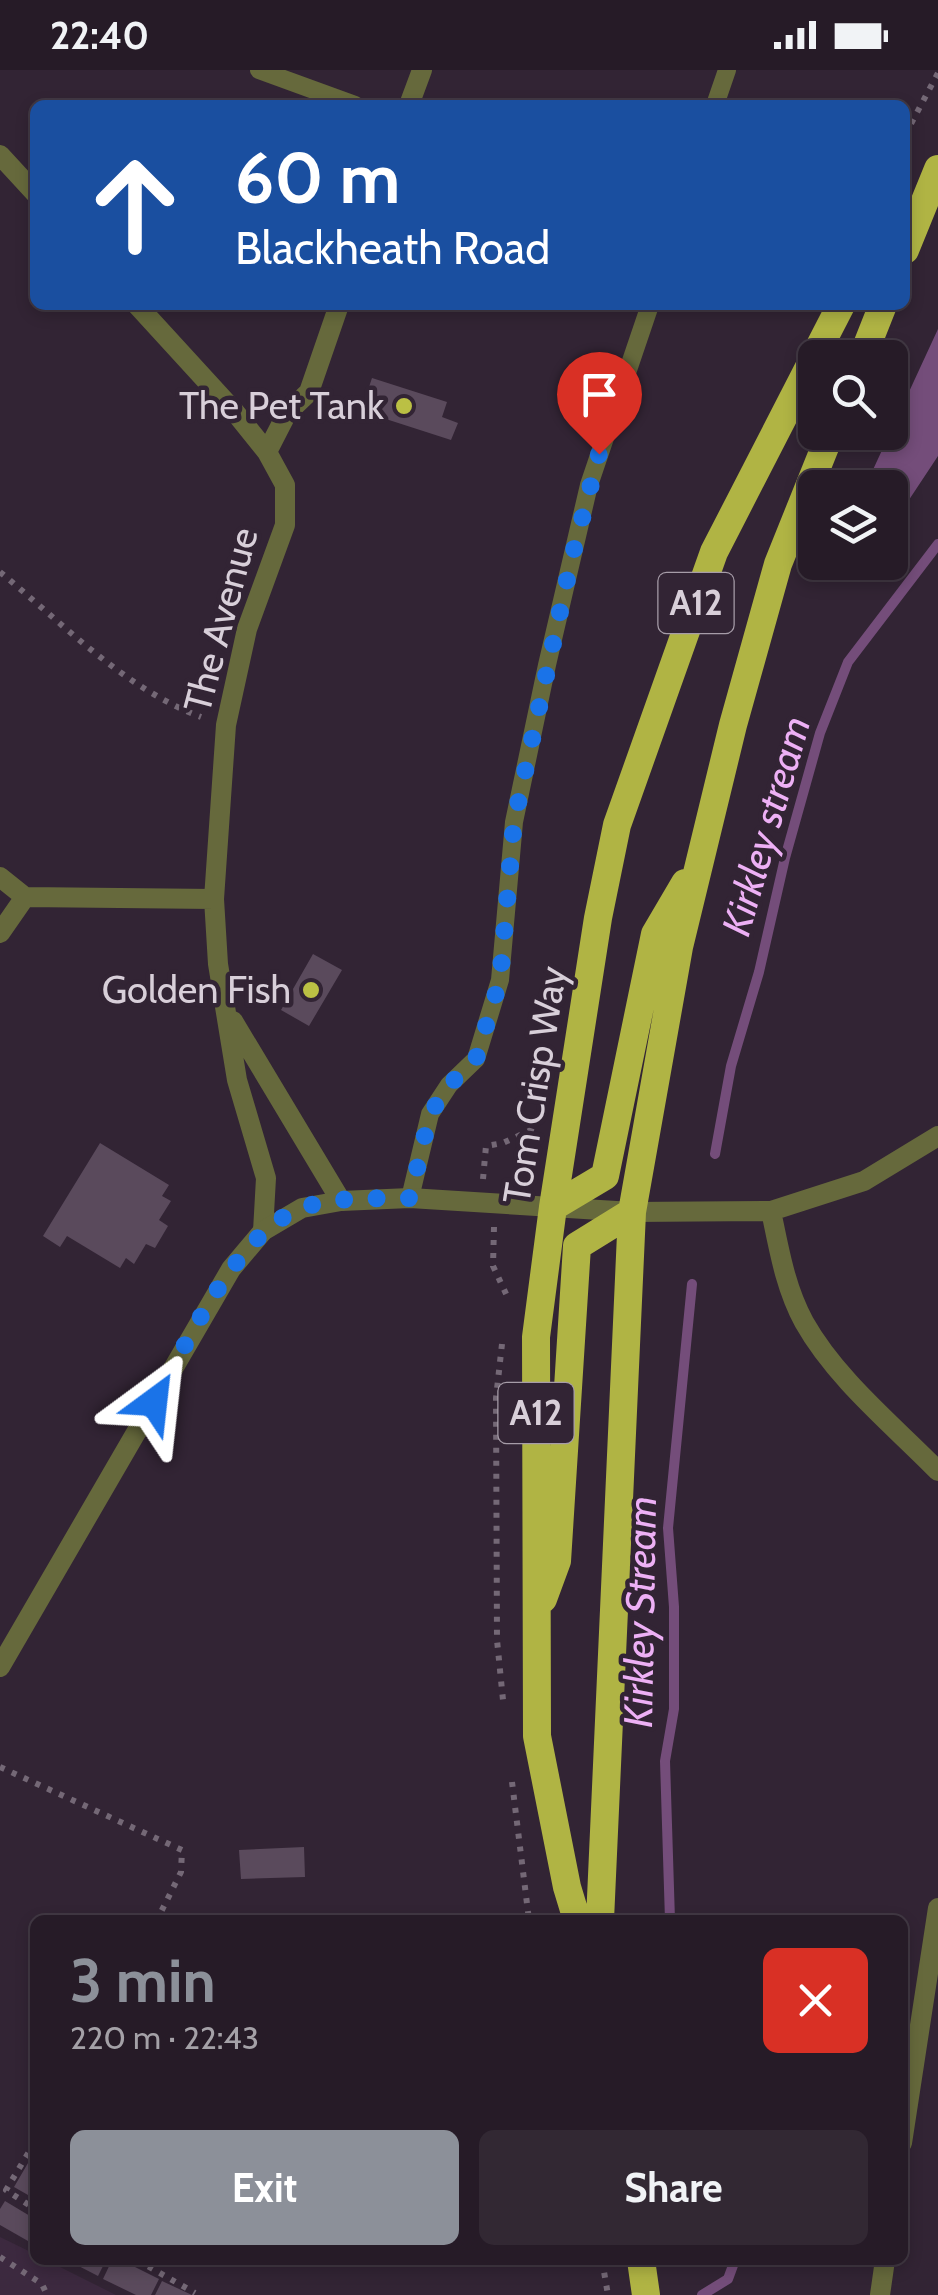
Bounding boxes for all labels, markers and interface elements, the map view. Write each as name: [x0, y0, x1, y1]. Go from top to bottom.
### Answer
text: 22:40: [50, 12, 149, 59]
text: 60 m: [235, 135, 400, 221]
icon: ahead: [70, 140, 200, 270]
text: Blackheath Road: [235, 221, 550, 275]
map controls: [798, 340, 908, 580]
button: search: [798, 340, 908, 450]
pin: [557, 352, 642, 455]
icon: arrive: [572, 367, 627, 422]
place label: The Pet Tank: [179, 382, 384, 429]
marker: The Pet Tank: [393, 395, 415, 417]
button: layers: [798, 470, 908, 580]
street label: The Avenue: [173, 522, 268, 717]
road number: A12: [658, 573, 734, 633]
water label: Kirkley stream: [711, 711, 820, 941]
street label: Tom Crisp Way: [493, 963, 576, 1207]
place label: Golden Fish: [102, 966, 291, 1013]
marker: Golden Fish: [300, 979, 322, 1001]
position arrow: [102, 1350, 206, 1454]
road number: A12: [498, 1383, 574, 1443]
water label: Kirkley Stream: [613, 1496, 666, 1728]
text: 3 min: [70, 1944, 216, 2017]
button: close: [763, 1948, 868, 2053]
text: 220 m · 22:43: [70, 2018, 259, 2057]
button: Exit: [70, 2130, 459, 2245]
button: Share: [479, 2130, 868, 2245]

